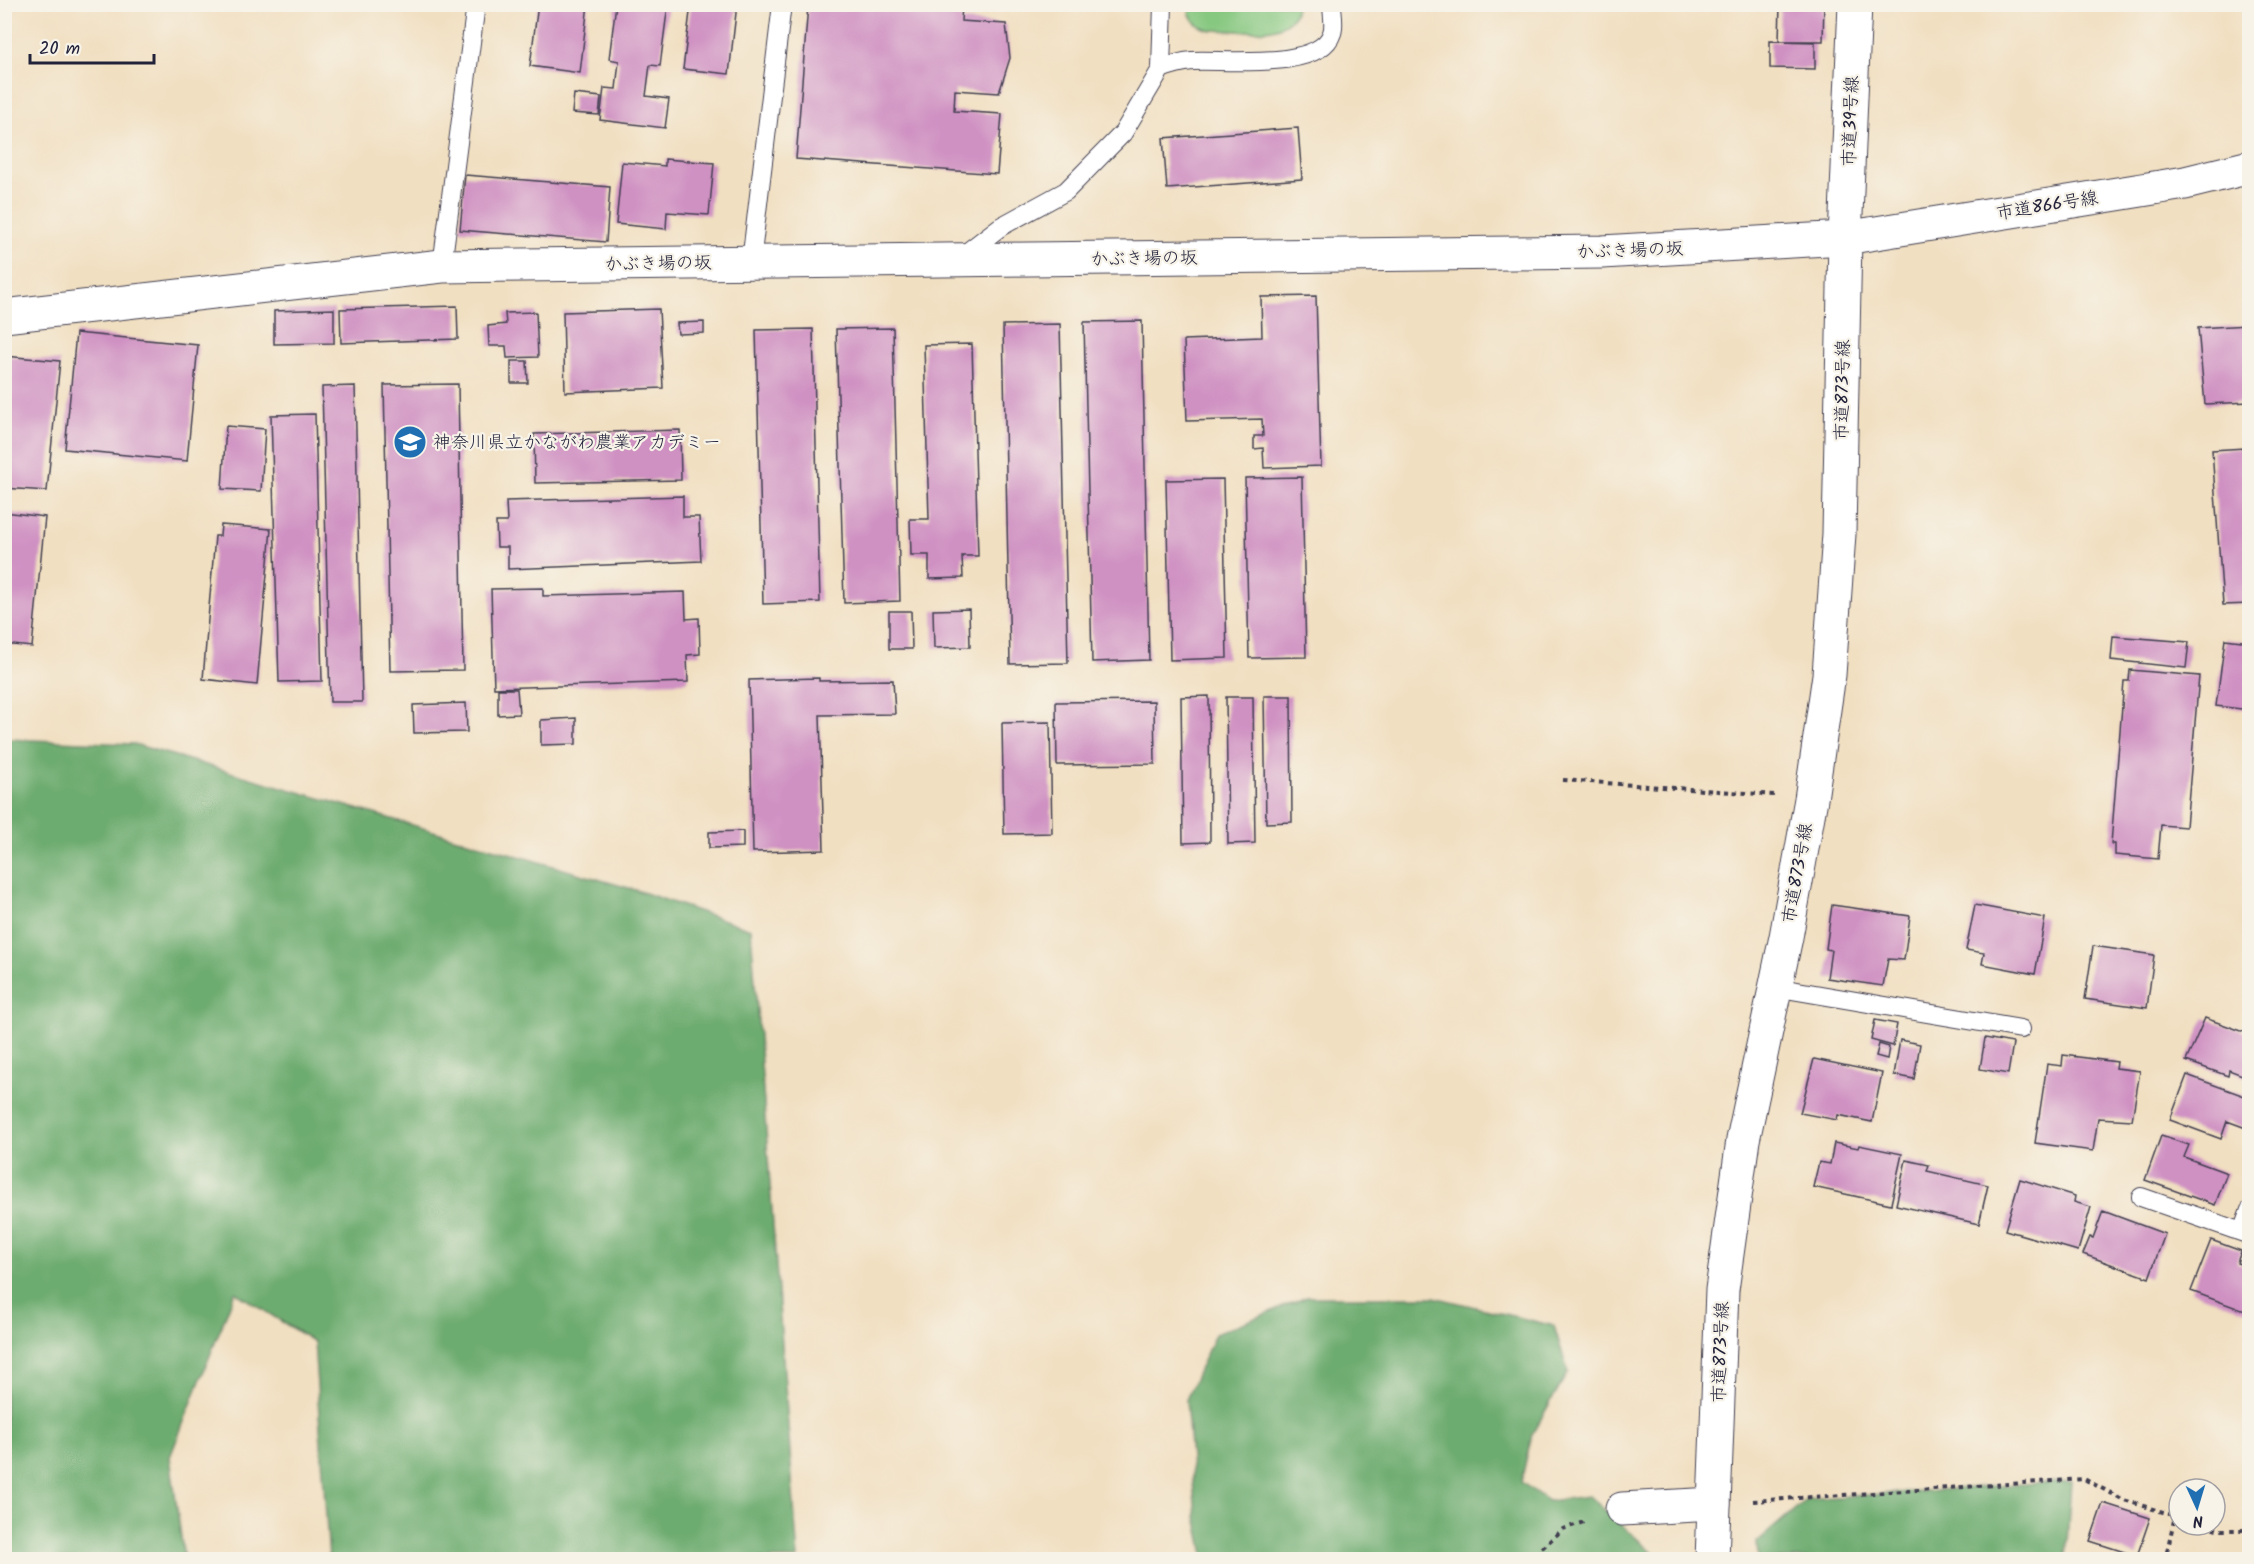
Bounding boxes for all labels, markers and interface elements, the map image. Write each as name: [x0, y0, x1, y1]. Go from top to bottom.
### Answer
scale bar: [30, 27, 154, 65]
text: 20 m: [39, 35, 80, 64]
street label: 市道39号線: [1835, 75, 1868, 167]
street label: 市道866号線: [1994, 184, 2100, 229]
street label: かぶき場の坂: [1576, 235, 1684, 268]
street label: かぶき場の坂: [1090, 244, 1198, 275]
street label: かぶき場の坂: [604, 249, 712, 280]
street label: 市道873号線: [1828, 339, 1859, 441]
school or university icon: 神奈川県立かながわ農業アカデミー: [392, 424, 428, 460]
place label: 神奈川県立かながわ農業アカデミー: [433, 429, 721, 458]
street label: 市道873号線: [1775, 821, 1822, 926]
street label: 市道873号線: [1705, 1301, 1738, 1403]
north arrow: [2167, 1477, 2227, 1537]
text: N: [2192, 1508, 2204, 1533]

